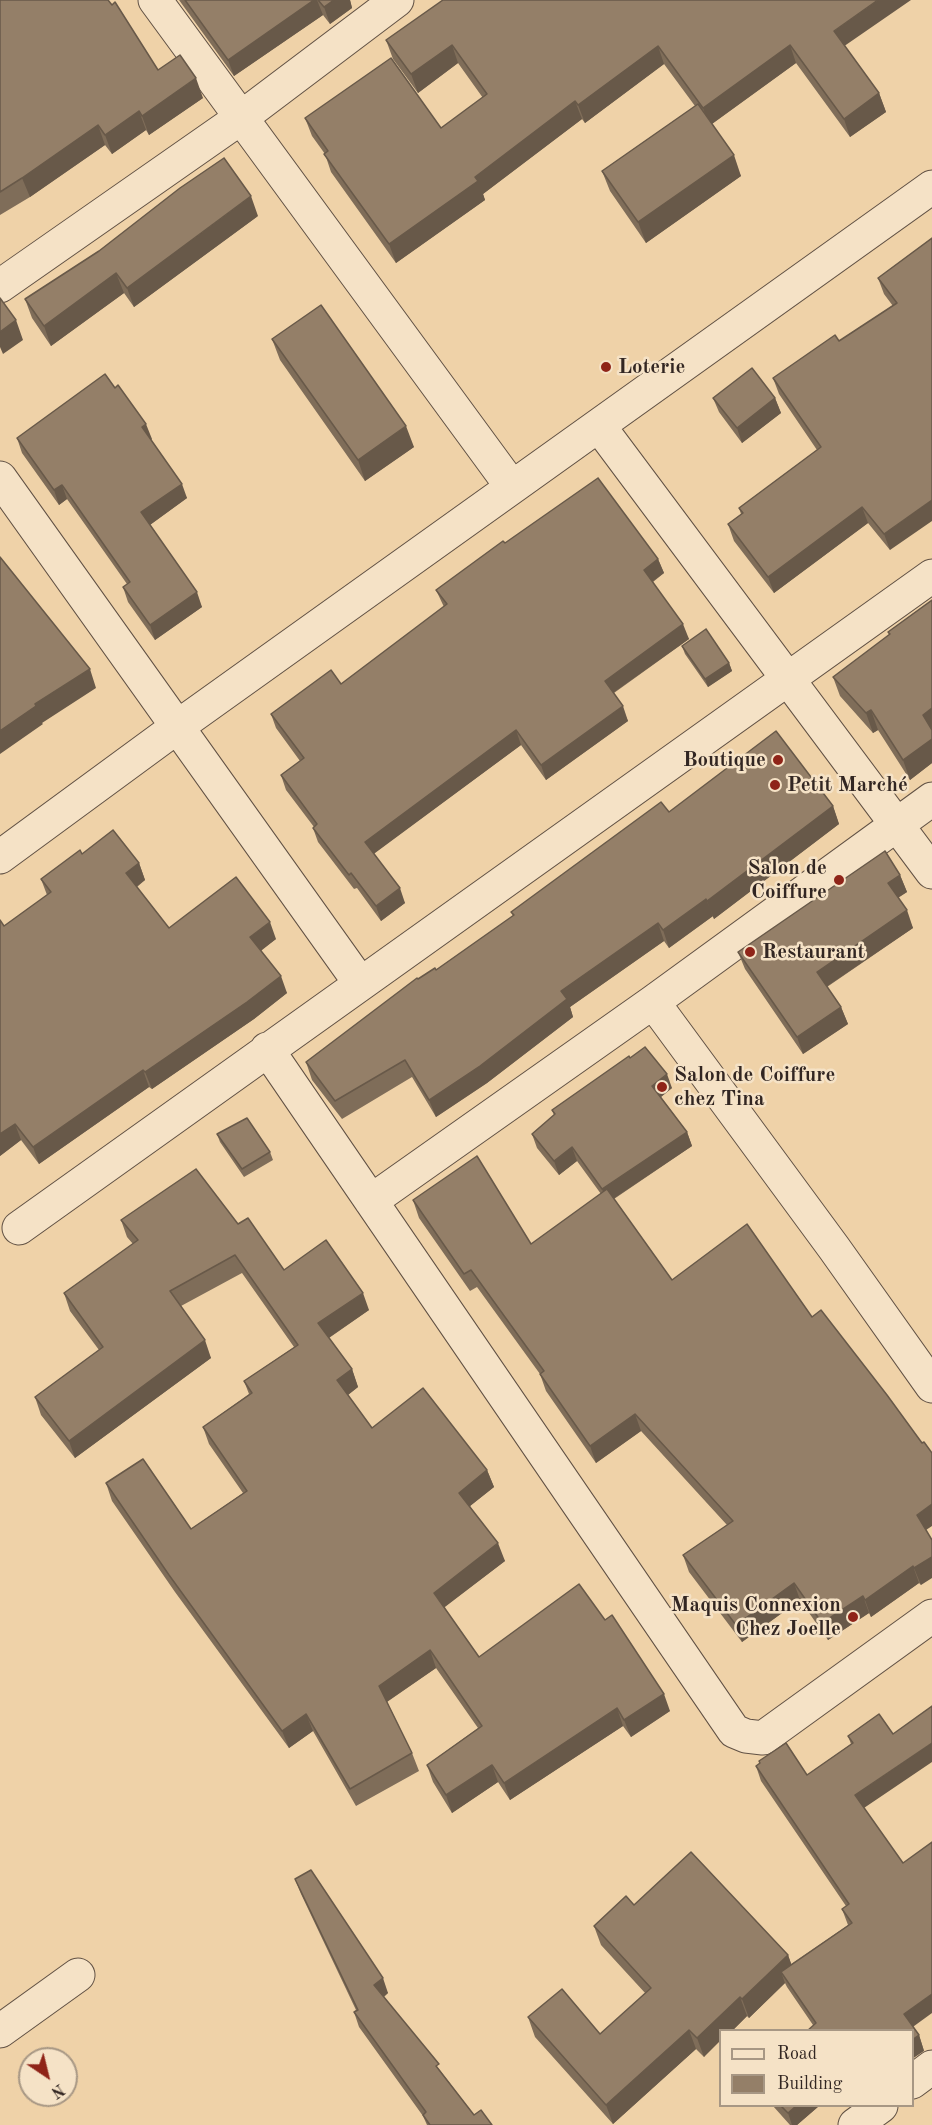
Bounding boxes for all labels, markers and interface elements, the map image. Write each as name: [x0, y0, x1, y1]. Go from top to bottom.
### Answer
place label: Loterie: [618, 354, 685, 380]
marker: Loterie: [599, 360, 613, 374]
place label: Boutique: [683, 747, 766, 773]
marker: Boutique: [771, 753, 785, 767]
place label: Petit Marché: [787, 772, 908, 798]
marker: Petit Marché: [768, 778, 782, 792]
place label: Salon de Coiffure: [747, 855, 827, 905]
marker: Salon de Coiffure: [832, 873, 846, 887]
place label: Restaurant: [762, 939, 865, 965]
marker: Restaurant: [743, 945, 757, 959]
place label: Salon de Coiffure chez Tina: [674, 1062, 835, 1112]
marker: Salon de Coiffure chez Tina: [655, 1080, 669, 1094]
place label: Maquis Connexion Chez Joelle: [671, 1592, 841, 1642]
marker: Maquis Connexion Chez Joelle: [846, 1610, 860, 1624]
legend: [719, 2029, 914, 2107]
text: Road: [777, 2045, 817, 2063]
north arrow: [18, 2047, 78, 2107]
text: Building: [777, 2075, 842, 2093]
text: N: [48, 2080, 67, 2100]

